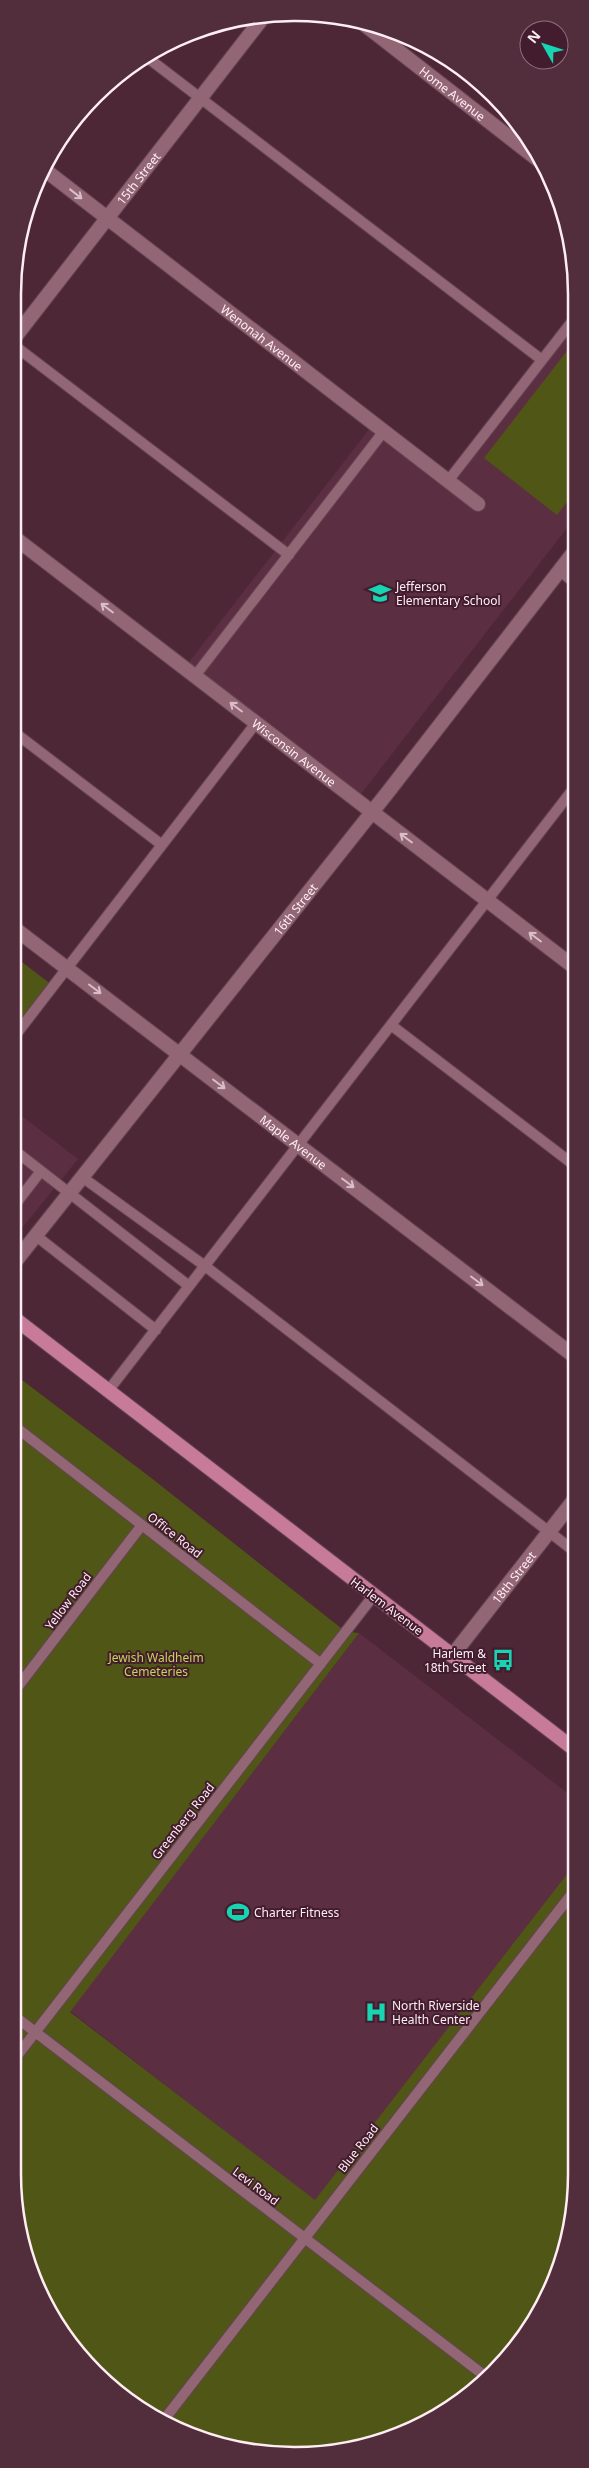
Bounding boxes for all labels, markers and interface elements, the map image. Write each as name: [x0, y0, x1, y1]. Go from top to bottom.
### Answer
north arrow: [519, 20, 569, 70]
text: N: [523, 26, 544, 47]
street label: Home Avenue: [416, 62, 489, 124]
street label: 15th Street: [112, 148, 164, 208]
one-way arrow: [69, 188, 82, 199]
street label: Wenonah Avenue: [217, 300, 307, 375]
place label: Jefferson Elementary School: [395, 578, 501, 609]
school or university icon: Jefferson Elementary School: [367, 580, 393, 606]
one-way arrow: [101, 603, 114, 614]
one-way arrow: [230, 702, 243, 713]
street label: Wisconsin Avenue: [249, 714, 340, 790]
one-way arrow: [399, 833, 413, 843]
street label: 16th Street: [269, 879, 321, 939]
one-way arrow: [528, 932, 542, 942]
one-way arrow: [88, 984, 101, 995]
one-way arrow: [212, 1079, 226, 1089]
street label: Maple Avenue: [257, 1111, 331, 1173]
one-way arrow: [341, 1177, 354, 1188]
one-way arrow: [470, 1276, 483, 1287]
street label: Office Road: [144, 1508, 206, 1562]
street label: 18th Street: [488, 1547, 540, 1607]
street label: Yellow Road: [41, 1569, 95, 1633]
street label: Harlem Avenue: [347, 1573, 427, 1639]
place label: Harlem & 18th Street: [424, 1645, 487, 1676]
bus stop icon: Harlem & 18th Street: [490, 1647, 516, 1673]
park label: Jewish Waldheim Cemeteries: [107, 1649, 204, 1680]
street label: Greenberg Road: [148, 1779, 218, 1863]
sports icon: Charter Fitness: [225, 1899, 251, 1925]
place label: Charter Fitness: [254, 1904, 339, 1921]
place label: North Riverside Health Center: [392, 1997, 480, 2028]
hospital icon: North Riverside Health Center: [363, 1999, 389, 2025]
street label: Blue Road: [334, 2120, 382, 2176]
street label: Levi Road: [229, 2163, 283, 2209]

